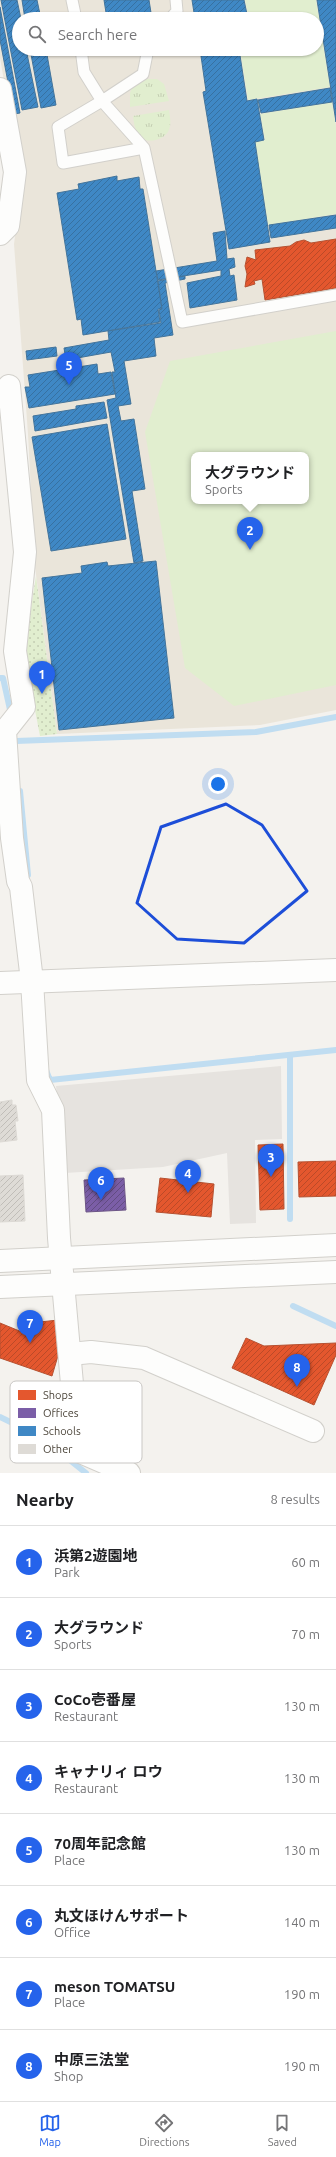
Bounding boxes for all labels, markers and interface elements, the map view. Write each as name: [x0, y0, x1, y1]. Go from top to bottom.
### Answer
search box: [12, 12, 324, 56]
icon: search: [26, 23, 48, 45]
text: Search here: [58, 26, 137, 43]
pin: 5: [56, 352, 82, 385]
popup: [191, 452, 309, 504]
text: 大グラウンド: [205, 464, 295, 481]
text: Sports: [205, 482, 243, 496]
pin: 2: [237, 517, 263, 550]
pin: 1: [29, 661, 55, 694]
your location: [208, 774, 228, 794]
pin: 3: [258, 1144, 284, 1177]
pin: 4: [175, 1160, 201, 1193]
pin: 6: [88, 1167, 114, 1200]
pin: 7: [17, 1310, 43, 1343]
pin: 8: [284, 1354, 310, 1387]
legend: [10, 1381, 142, 1463]
text: Shops: [43, 1389, 73, 1401]
text: Offices: [43, 1407, 79, 1419]
text: Schools: [43, 1425, 81, 1437]
text: Other: [43, 1443, 73, 1455]
text: Nearby: [16, 1490, 74, 1509]
text: 8 results: [270, 1492, 320, 1506]
text: 浜第2遊園地: [54, 1547, 137, 1564]
text: 1: [25, 1555, 33, 1569]
text: 60 m: [291, 1555, 320, 1569]
text: Park: [54, 1565, 80, 1579]
text: 大グラウンド: [54, 1619, 144, 1636]
text: 2: [25, 1627, 33, 1641]
text: 70 m: [291, 1627, 320, 1641]
text: Sports: [54, 1637, 92, 1651]
text: CoCo壱番屋: [54, 1691, 136, 1708]
text: 3: [25, 1699, 33, 1713]
text: 130 m: [284, 1699, 320, 1713]
text: Restaurant: [54, 1709, 118, 1723]
text: キャナリィ ロウ: [54, 1763, 163, 1780]
text: 4: [25, 1771, 33, 1785]
text: 130 m: [284, 1771, 320, 1785]
text: Restaurant: [54, 1781, 118, 1795]
text: 70周年記念館: [54, 1835, 146, 1852]
text: 5: [25, 1843, 33, 1857]
text: 130 m: [284, 1843, 320, 1857]
text: Place: [54, 1853, 85, 1867]
text: 丸文ほけんサポート: [54, 1907, 189, 1924]
text: 6: [25, 1915, 33, 1929]
text: 140 m: [284, 1915, 320, 1929]
text: Office: [54, 1925, 90, 1939]
text: meson TOMATSU: [54, 1978, 175, 1995]
text: 7: [25, 1987, 33, 2001]
text: 190 m: [284, 1987, 320, 2001]
text: Place: [54, 1995, 85, 2009]
text: 中原三法堂: [54, 2051, 129, 2068]
text: 8: [25, 2059, 33, 2073]
text: 190 m: [284, 2059, 320, 2073]
text: Shop: [54, 2069, 83, 2083]
tab: Map: [39, 2112, 61, 2148]
tab: Directions: [139, 2112, 189, 2148]
tab: Saved: [268, 2112, 297, 2148]

